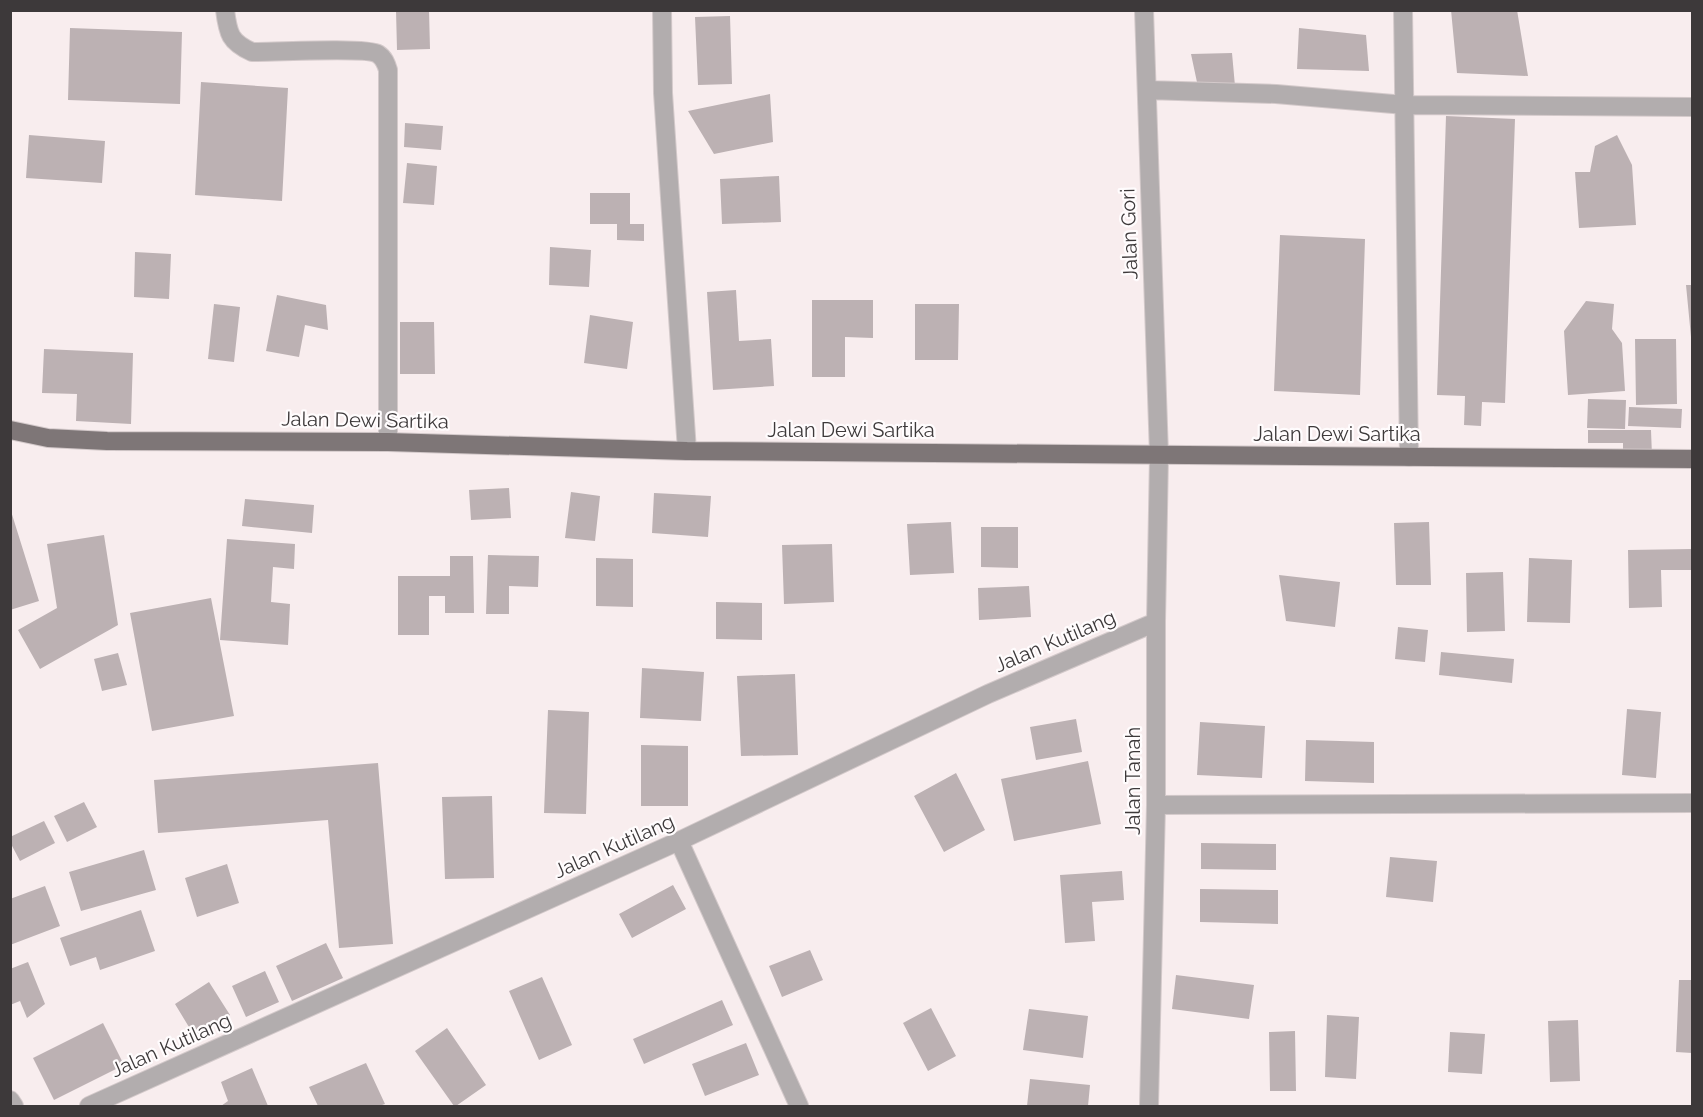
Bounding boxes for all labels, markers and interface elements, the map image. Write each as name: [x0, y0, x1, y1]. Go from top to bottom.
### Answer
street label: Jalan Gori: [1115, 188, 1143, 280]
street label: Jalan Dewi Sartika: [281, 407, 449, 433]
street label: Jalan Dewi Sartika: [767, 418, 935, 442]
street label: Jalan Dewi Sartika: [1253, 422, 1421, 446]
street label: Jalan Kutilang: [991, 605, 1119, 677]
street label: Jalan Tanah: [1121, 727, 1145, 835]
street label: Jalan Kutilang: [550, 809, 678, 883]
street label: Jalan Kutilang: [107, 1008, 235, 1082]

